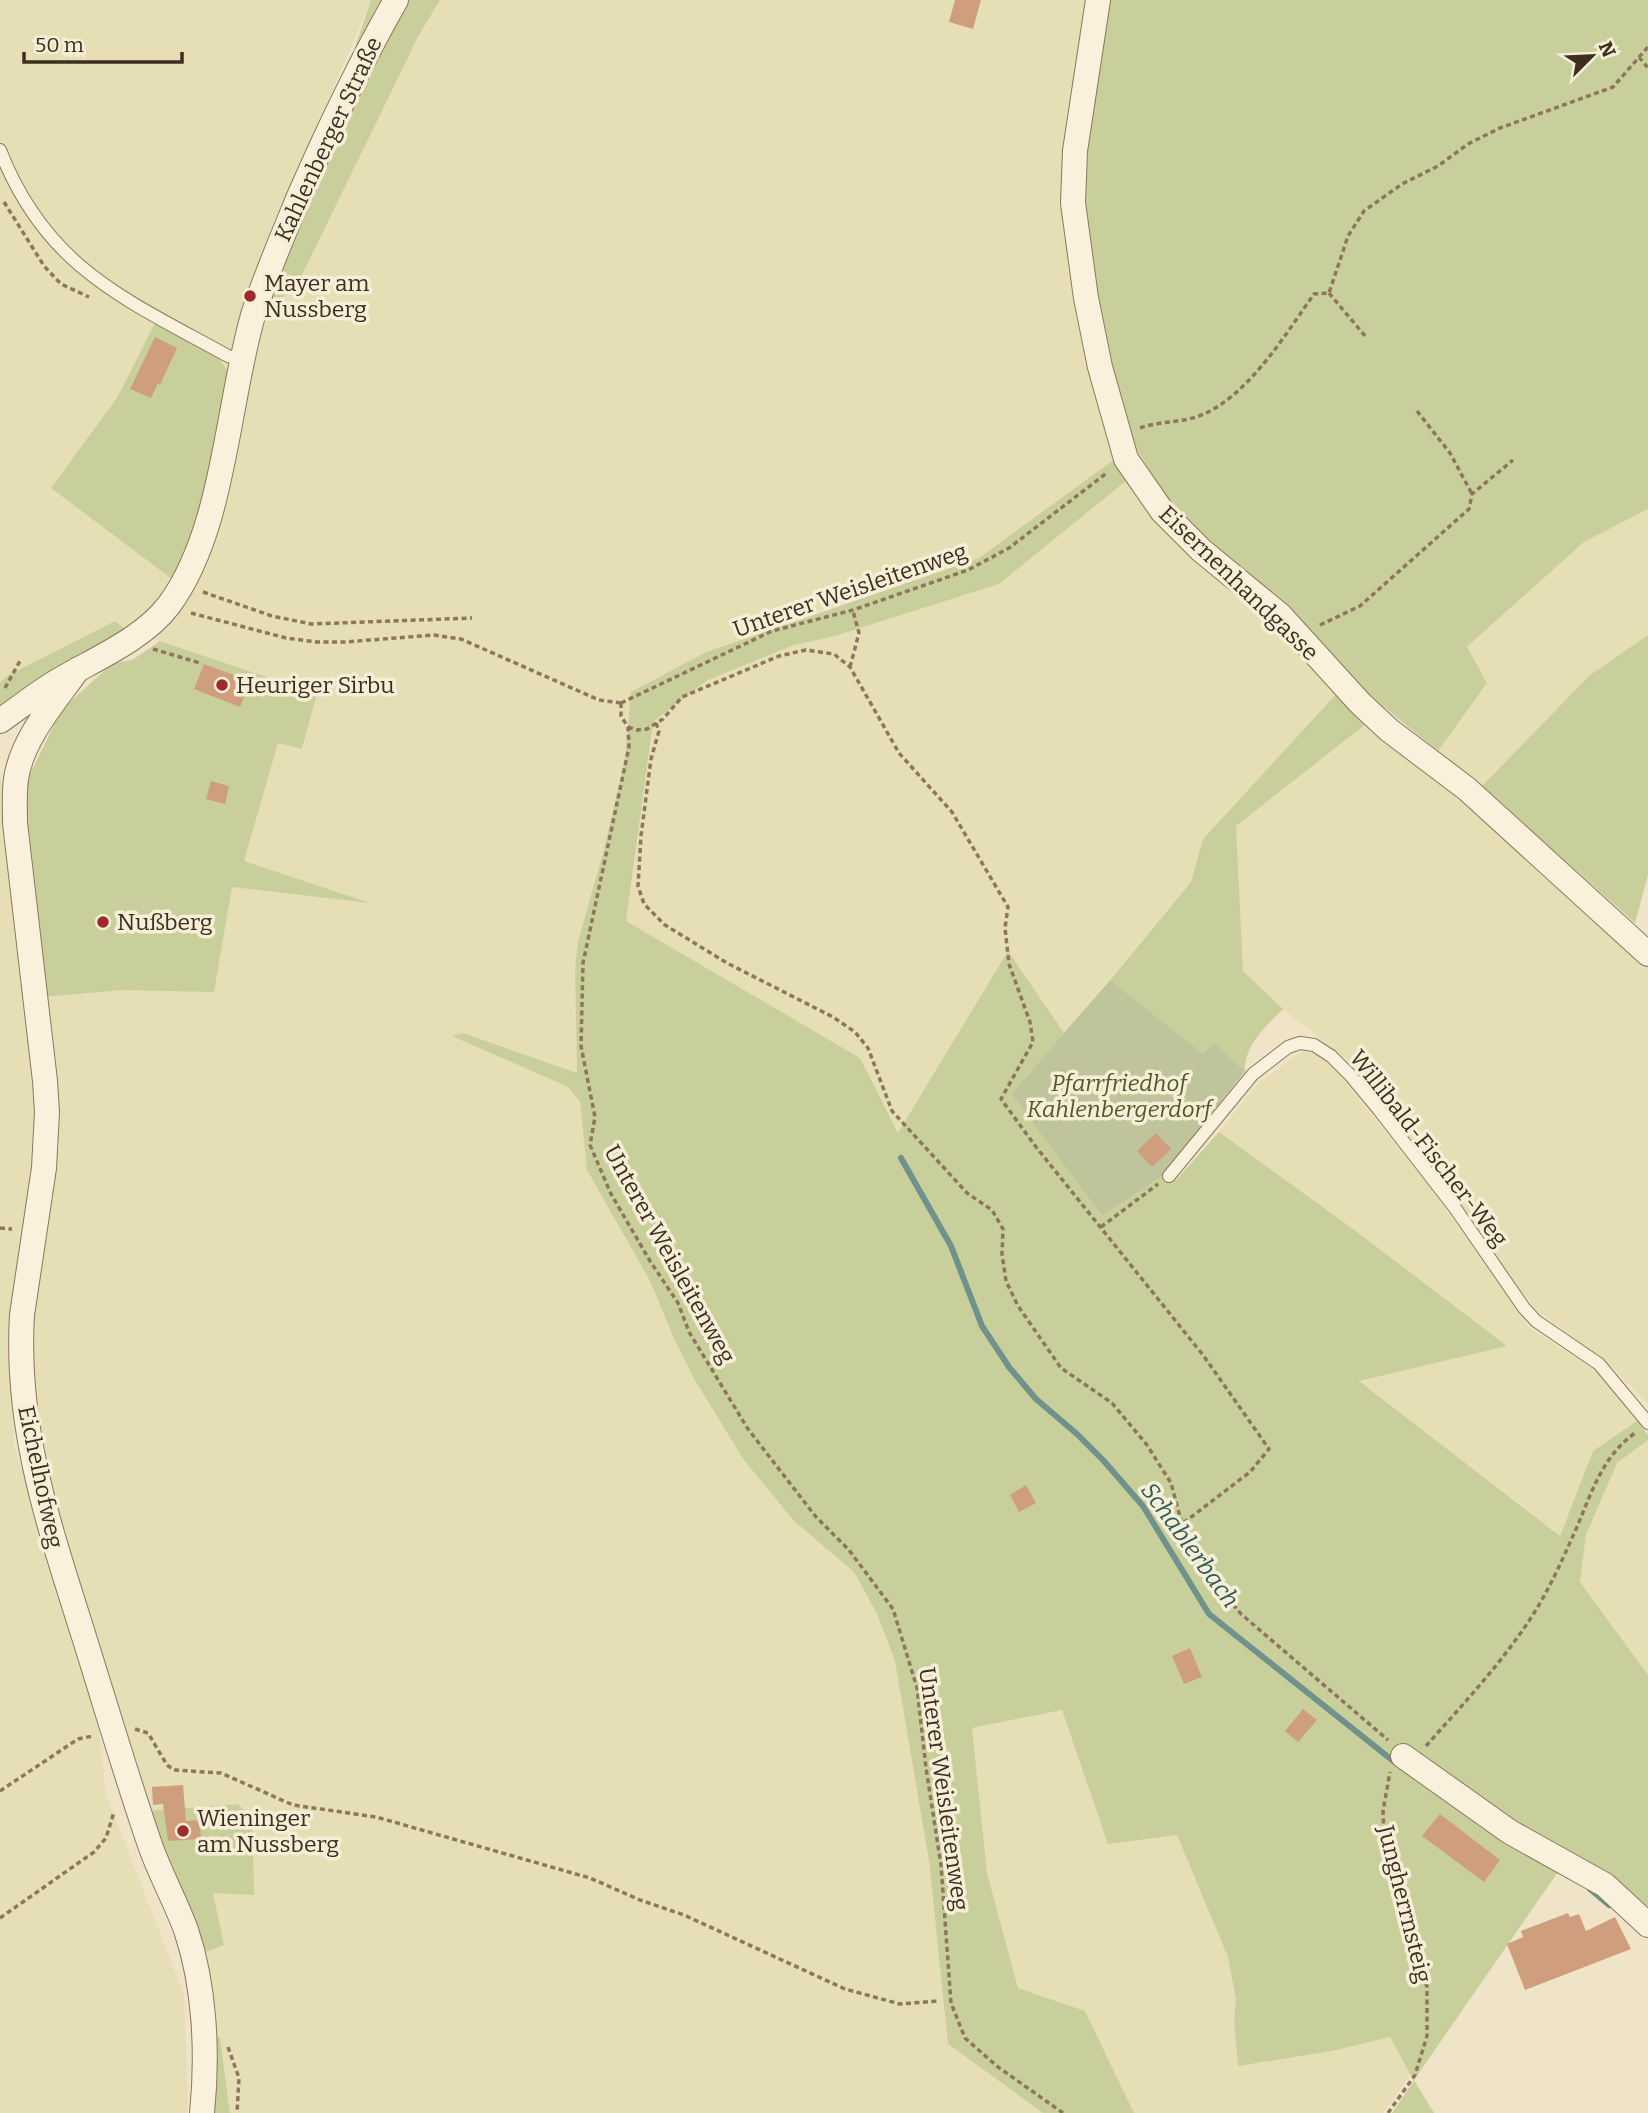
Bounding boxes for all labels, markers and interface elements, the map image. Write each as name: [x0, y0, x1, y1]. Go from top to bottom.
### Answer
scale bar: [24, 21, 182, 65]
north arrow: [1557, 21, 1627, 91]
text: 50 m: [35, 32, 84, 58]
street label: Kahlenberger Straße: [268, 32, 388, 246]
text: N: [1594, 38, 1621, 61]
place label: Mayer am Nussberg: [264, 269, 370, 323]
marker: Mayer am Nussberg: [242, 288, 258, 304]
street label: Eisernenhandgasse: [1153, 500, 1325, 666]
street label: Unterer Weisleitenweg: [729, 537, 971, 643]
place label: Heuriger Sirbu: [236, 671, 395, 699]
marker: Heuriger Sirbu: [214, 677, 230, 693]
place label: Nußberg: [117, 908, 213, 936]
marker: Nußberg: [95, 914, 111, 930]
street label: Willibald-Fischer-Weg: [1344, 1044, 1514, 1252]
park label: Pfarrfriedhof Kahlenbergerdorf: [1027, 1069, 1215, 1123]
street label: Unterer Weisleitenweg: [598, 1140, 742, 1368]
street label: Eichelhofweg: [12, 1403, 70, 1551]
water label: Schablerbach: [1135, 1477, 1245, 1613]
street label: Unterer Weisleitenweg: [913, 1665, 975, 1913]
place label: Wieninger am Nussberg: [197, 1804, 339, 1858]
street label: Jungherrnsteig: [1372, 1821, 1438, 1986]
marker: Wieninger am Nussberg: [175, 1823, 191, 1839]

